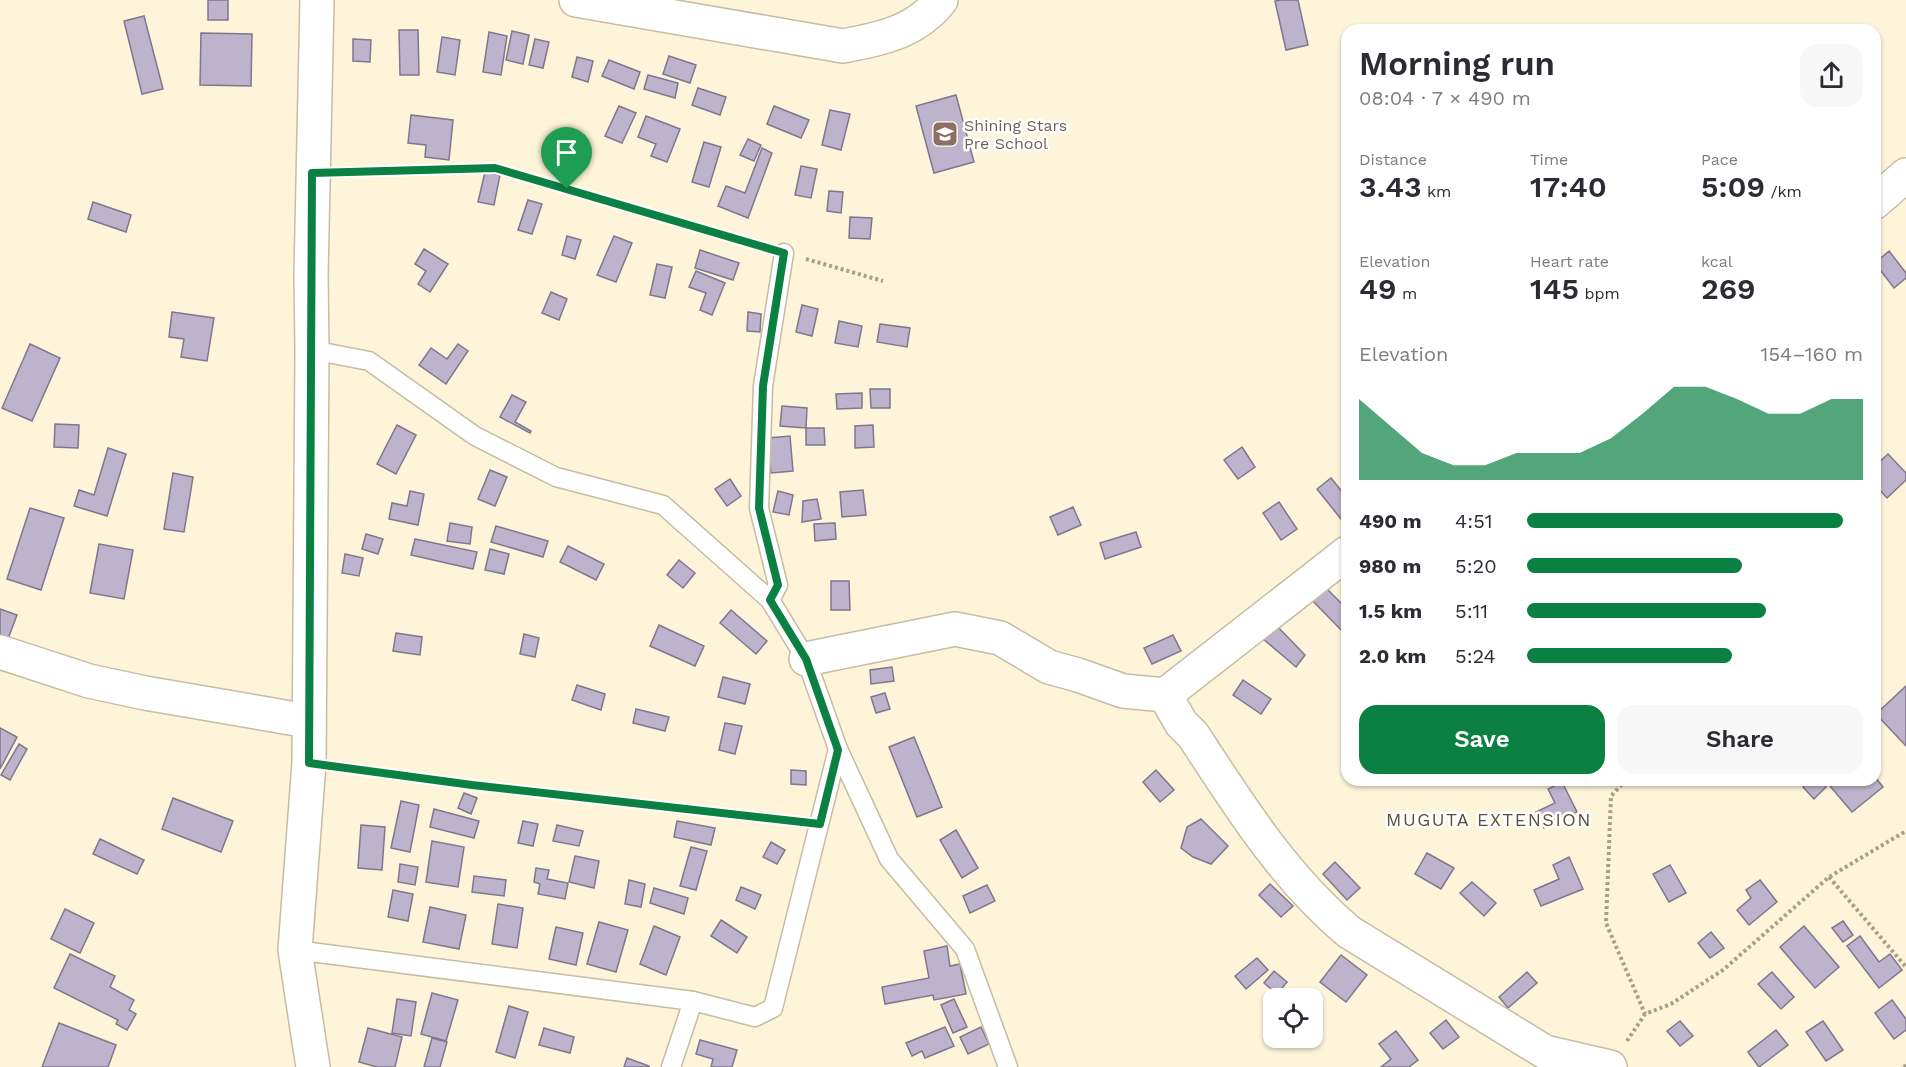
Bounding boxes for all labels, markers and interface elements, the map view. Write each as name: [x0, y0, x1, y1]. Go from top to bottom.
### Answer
text: Morning run: [1359, 44, 1555, 83]
button: share: [1800, 44, 1863, 107]
text: 08:04 · 7 × 490 m: [1359, 86, 1531, 110]
place label: Shining Stars Pre School: [964, 116, 1067, 153]
school or university icon: Shining Stars Pre School: [930, 119, 960, 149]
pin: [541, 127, 592, 189]
icon: arrive: [550, 136, 583, 169]
text: Distance: [1359, 150, 1427, 169]
text: Time: [1530, 150, 1568, 169]
text: Pace: [1701, 150, 1738, 169]
text: 3.43: [1359, 169, 1422, 204]
text: 17:40: [1530, 169, 1607, 204]
text: 5:09: [1701, 169, 1765, 204]
text: km: [1422, 182, 1451, 201]
text: /km: [1765, 182, 1802, 201]
text: Elevation: [1359, 252, 1430, 271]
text: Heart rate: [1530, 252, 1609, 271]
text: kcal: [1701, 252, 1733, 271]
text: 49: [1359, 271, 1397, 306]
text: 145: [1530, 271, 1579, 306]
text: 269: [1701, 271, 1756, 306]
text: m: [1397, 284, 1417, 303]
text: bpm: [1579, 284, 1620, 303]
text: Elevation: [1359, 342, 1448, 366]
text: 154–160 m: [1761, 342, 1863, 366]
text: 490 m: [1359, 509, 1422, 533]
text: 4:51: [1455, 509, 1493, 533]
text: 980 m: [1359, 554, 1421, 578]
text: 5:20: [1455, 554, 1497, 578]
text: 1.5 km: [1359, 599, 1422, 623]
text: 5:11: [1455, 599, 1488, 623]
text: 2.0 km: [1359, 644, 1426, 668]
text: 5:24: [1455, 644, 1496, 668]
button: Save: [1359, 705, 1605, 774]
button: Share: [1617, 705, 1863, 774]
district label: MUGUTA EXTENSION: [1386, 809, 1592, 830]
map controls: [1263, 988, 1323, 1048]
button: locate: [1263, 988, 1323, 1048]

